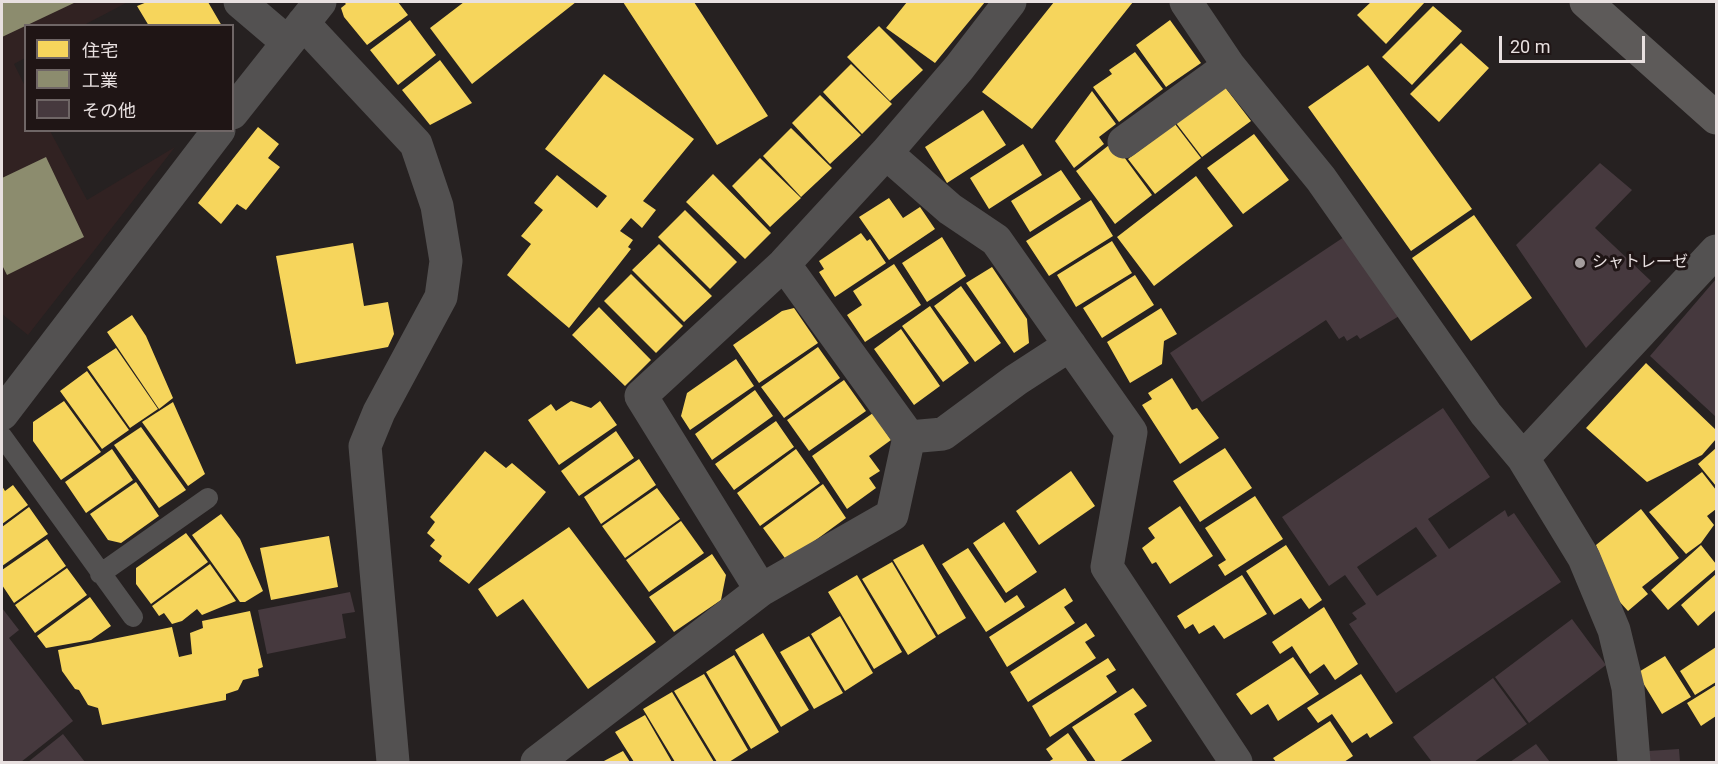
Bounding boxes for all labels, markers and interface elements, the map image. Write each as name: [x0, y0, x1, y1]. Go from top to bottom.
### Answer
legend: [24, 24, 234, 132]
scale bar: [1502, 24, 1648, 62]
text: 20 m: [1510, 36, 1550, 57]
text: 住宅: [82, 40, 118, 61]
text: 工業: [82, 70, 118, 91]
text: その他: [82, 100, 136, 121]
place label: シャトレーゼ: [1592, 253, 1688, 273]
marker: シャトレーゼ: [1573, 256, 1587, 270]

